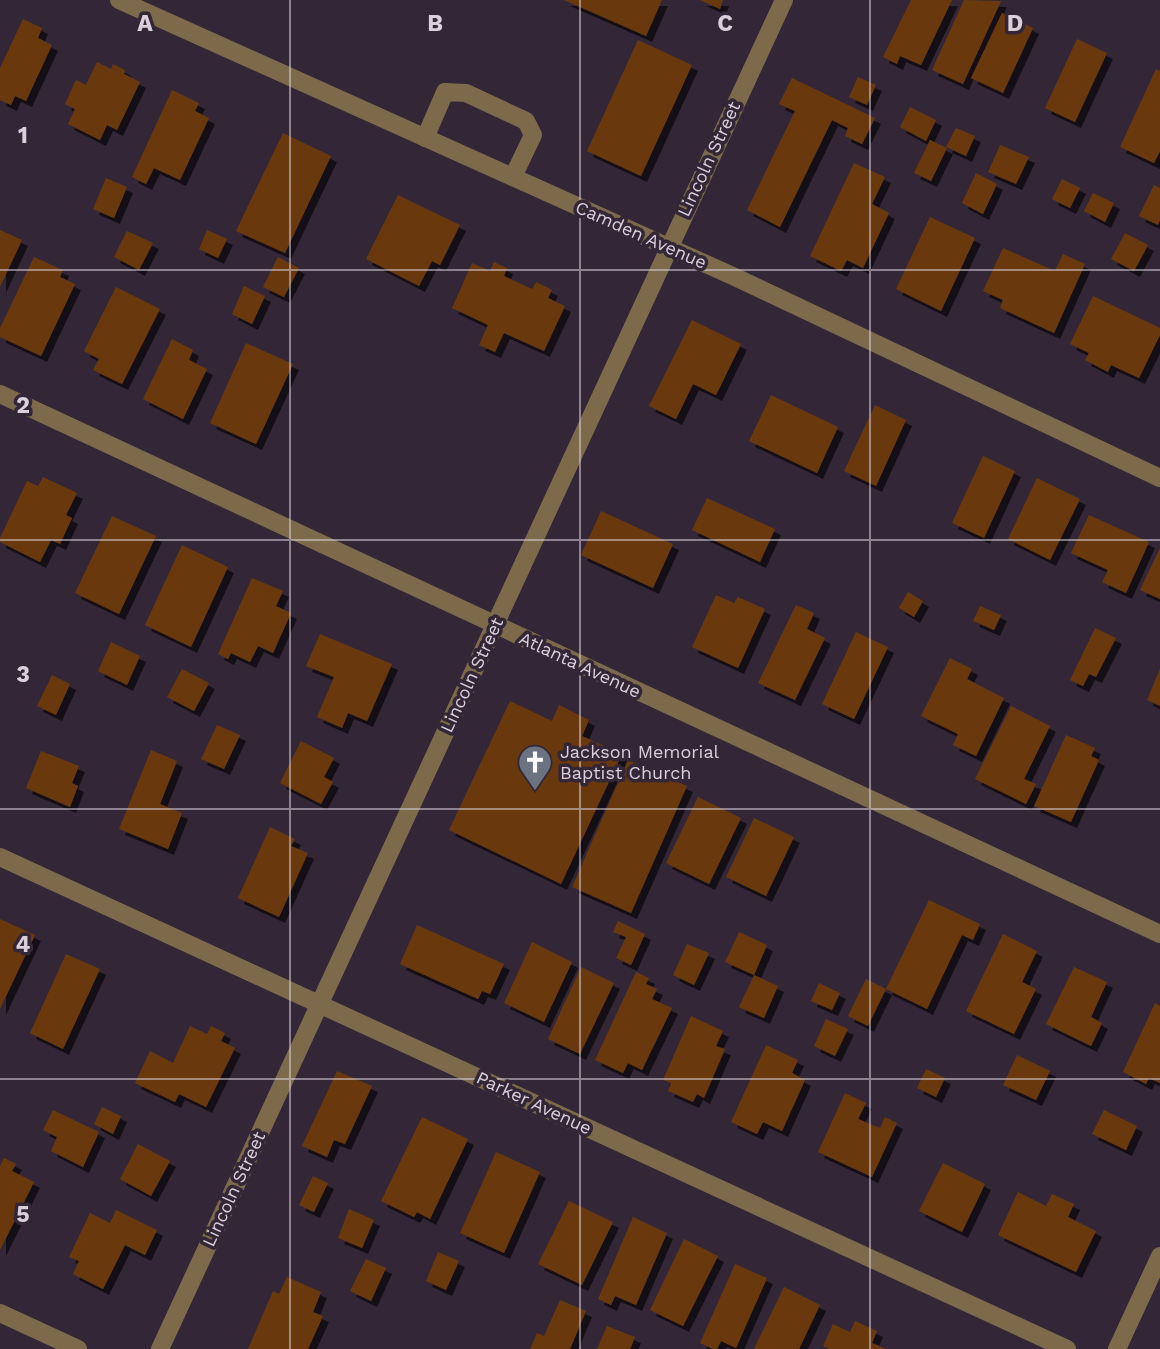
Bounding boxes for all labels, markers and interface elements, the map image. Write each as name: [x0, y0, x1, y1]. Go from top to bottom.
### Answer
text: A: [137, 10, 153, 37]
text: B: [427, 10, 443, 37]
text: C: [717, 10, 733, 37]
text: D: [1007, 10, 1023, 37]
street label: Lincoln Street: [673, 98, 745, 220]
text: 1: [18, 122, 28, 149]
street label: Camden Avenue: [572, 196, 710, 273]
text: 2: [16, 392, 30, 419]
street label: Lincoln Street: [436, 614, 508, 736]
street label: Atlanta Avenue: [516, 627, 644, 702]
text: 3: [16, 661, 30, 688]
place label: Jackson Memorial Baptist Church: [560, 741, 720, 783]
church icon: Jackson Memorial Baptist Church: [516, 743, 554, 792]
text: 4: [16, 931, 31, 958]
street label: Parker Avenue: [473, 1067, 595, 1138]
street label: Lincoln Street: [198, 1128, 270, 1250]
text: 5: [16, 1201, 30, 1228]

